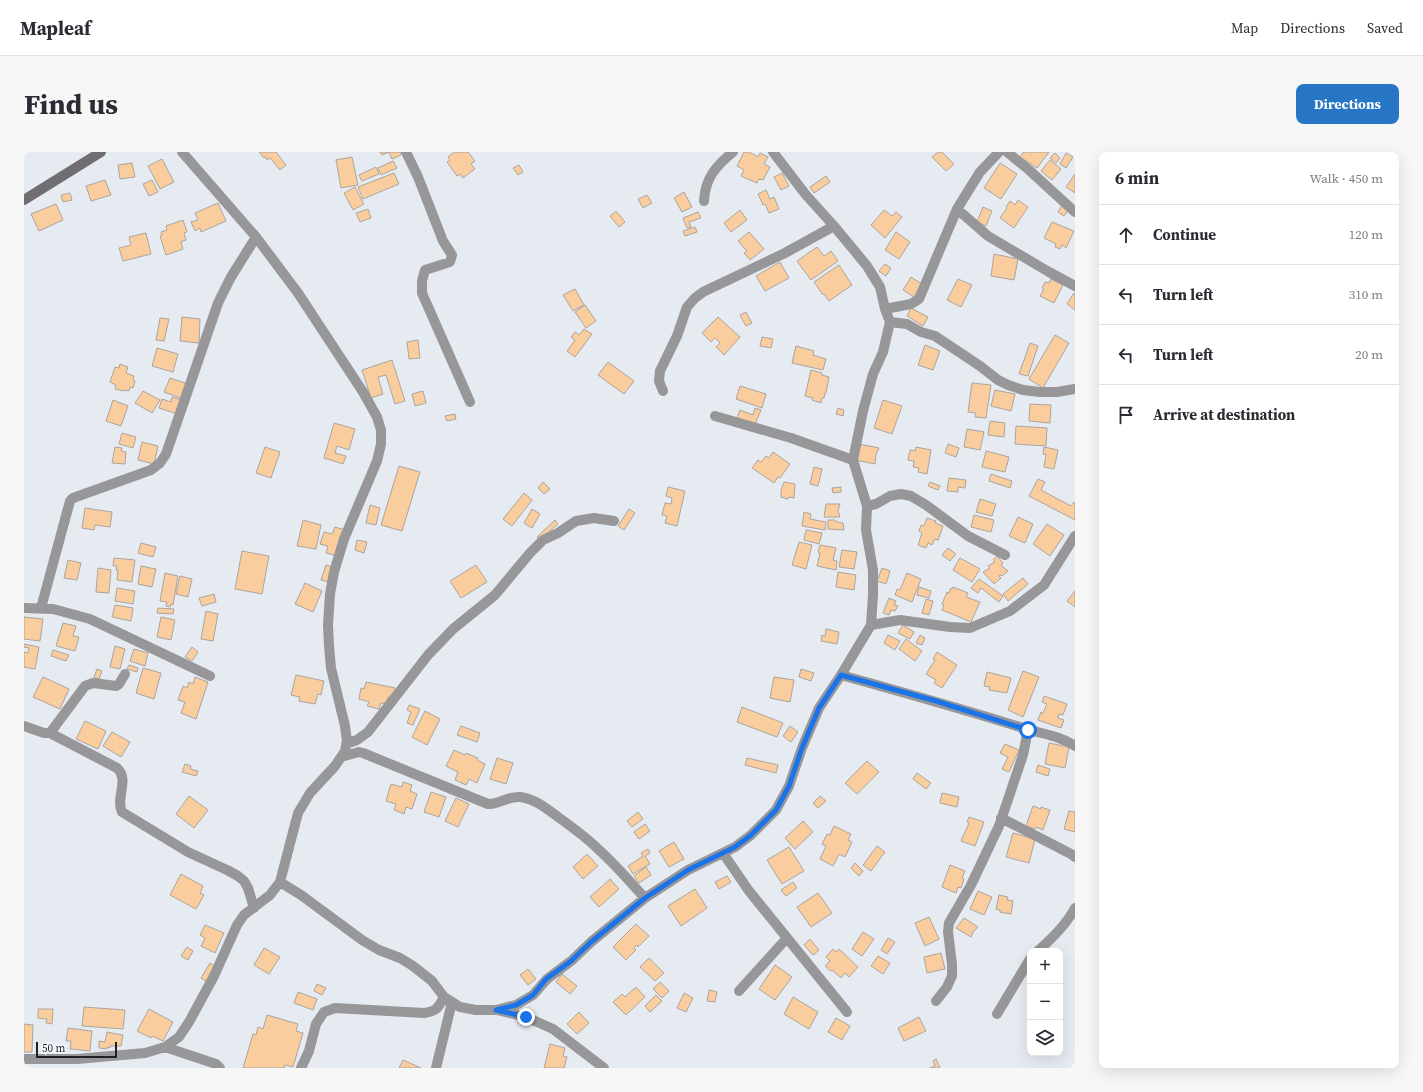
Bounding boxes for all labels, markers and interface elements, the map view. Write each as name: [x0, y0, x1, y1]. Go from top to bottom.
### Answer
text: Mapleaf: [20, 15, 91, 41]
text: Map: [1231, 18, 1258, 38]
text: Directions: [1280, 18, 1345, 38]
text: Saved: [1367, 18, 1403, 38]
button: Directions: [1296, 84, 1399, 124]
text: Find us: [24, 85, 118, 123]
text: 6 min: [1115, 166, 1159, 190]
text: Walk · 450 m: [1310, 170, 1383, 187]
icon: ahead: [1115, 224, 1137, 246]
text: Continue: [1153, 224, 1216, 245]
text: 120 m: [1349, 226, 1383, 243]
icon: left: [1115, 284, 1137, 306]
text: Turn left: [1153, 284, 1213, 305]
text: 310 m: [1349, 286, 1383, 303]
icon: left: [1115, 344, 1137, 366]
text: Turn left: [1153, 344, 1213, 365]
text: 20 m: [1355, 346, 1383, 363]
icon: arrive: [1115, 404, 1137, 426]
text: Arrive at destination: [1153, 404, 1295, 425]
route start: [1019, 721, 1037, 739]
map controls: [1027, 948, 1063, 1056]
button: +: [1027, 948, 1063, 984]
button: −: [1027, 984, 1063, 1020]
route end: [517, 1008, 535, 1026]
button: layers: [1027, 1020, 1063, 1056]
scale bar: [36, 1040, 117, 1059]
text: 50 m: [42, 1041, 65, 1056]

